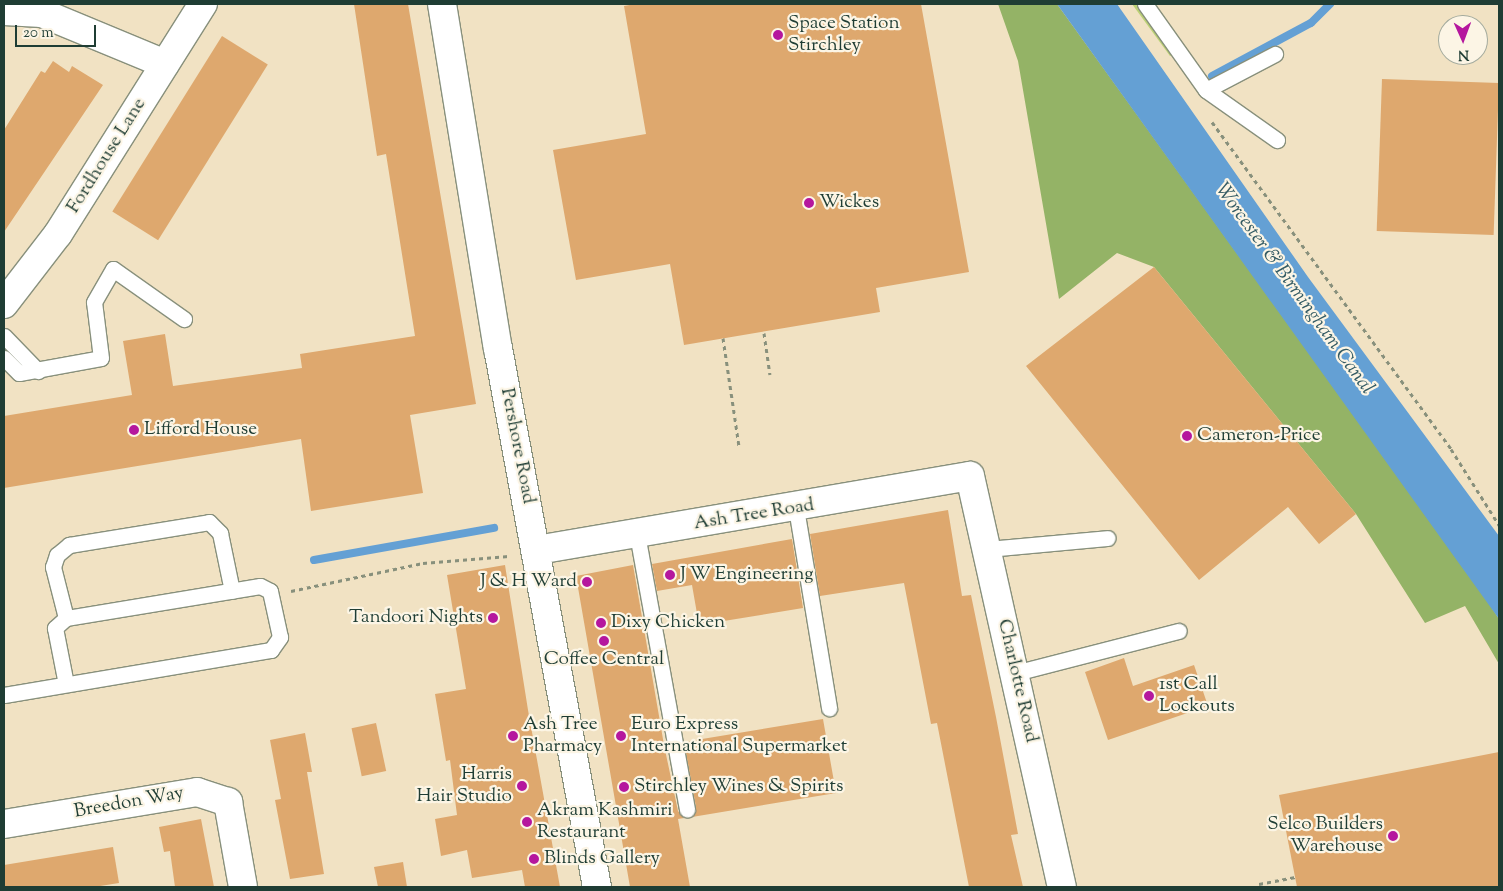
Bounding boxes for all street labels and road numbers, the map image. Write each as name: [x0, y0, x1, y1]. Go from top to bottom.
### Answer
street label: Fordhouse Lane: [63, 94, 151, 218]
street label: Pershore Road: [495, 386, 539, 506]
street label: Ash Tree Road: [692, 494, 816, 536]
street label: Charlotte Road: [992, 617, 1042, 745]
street label: Breedon Way: [72, 782, 186, 824]

